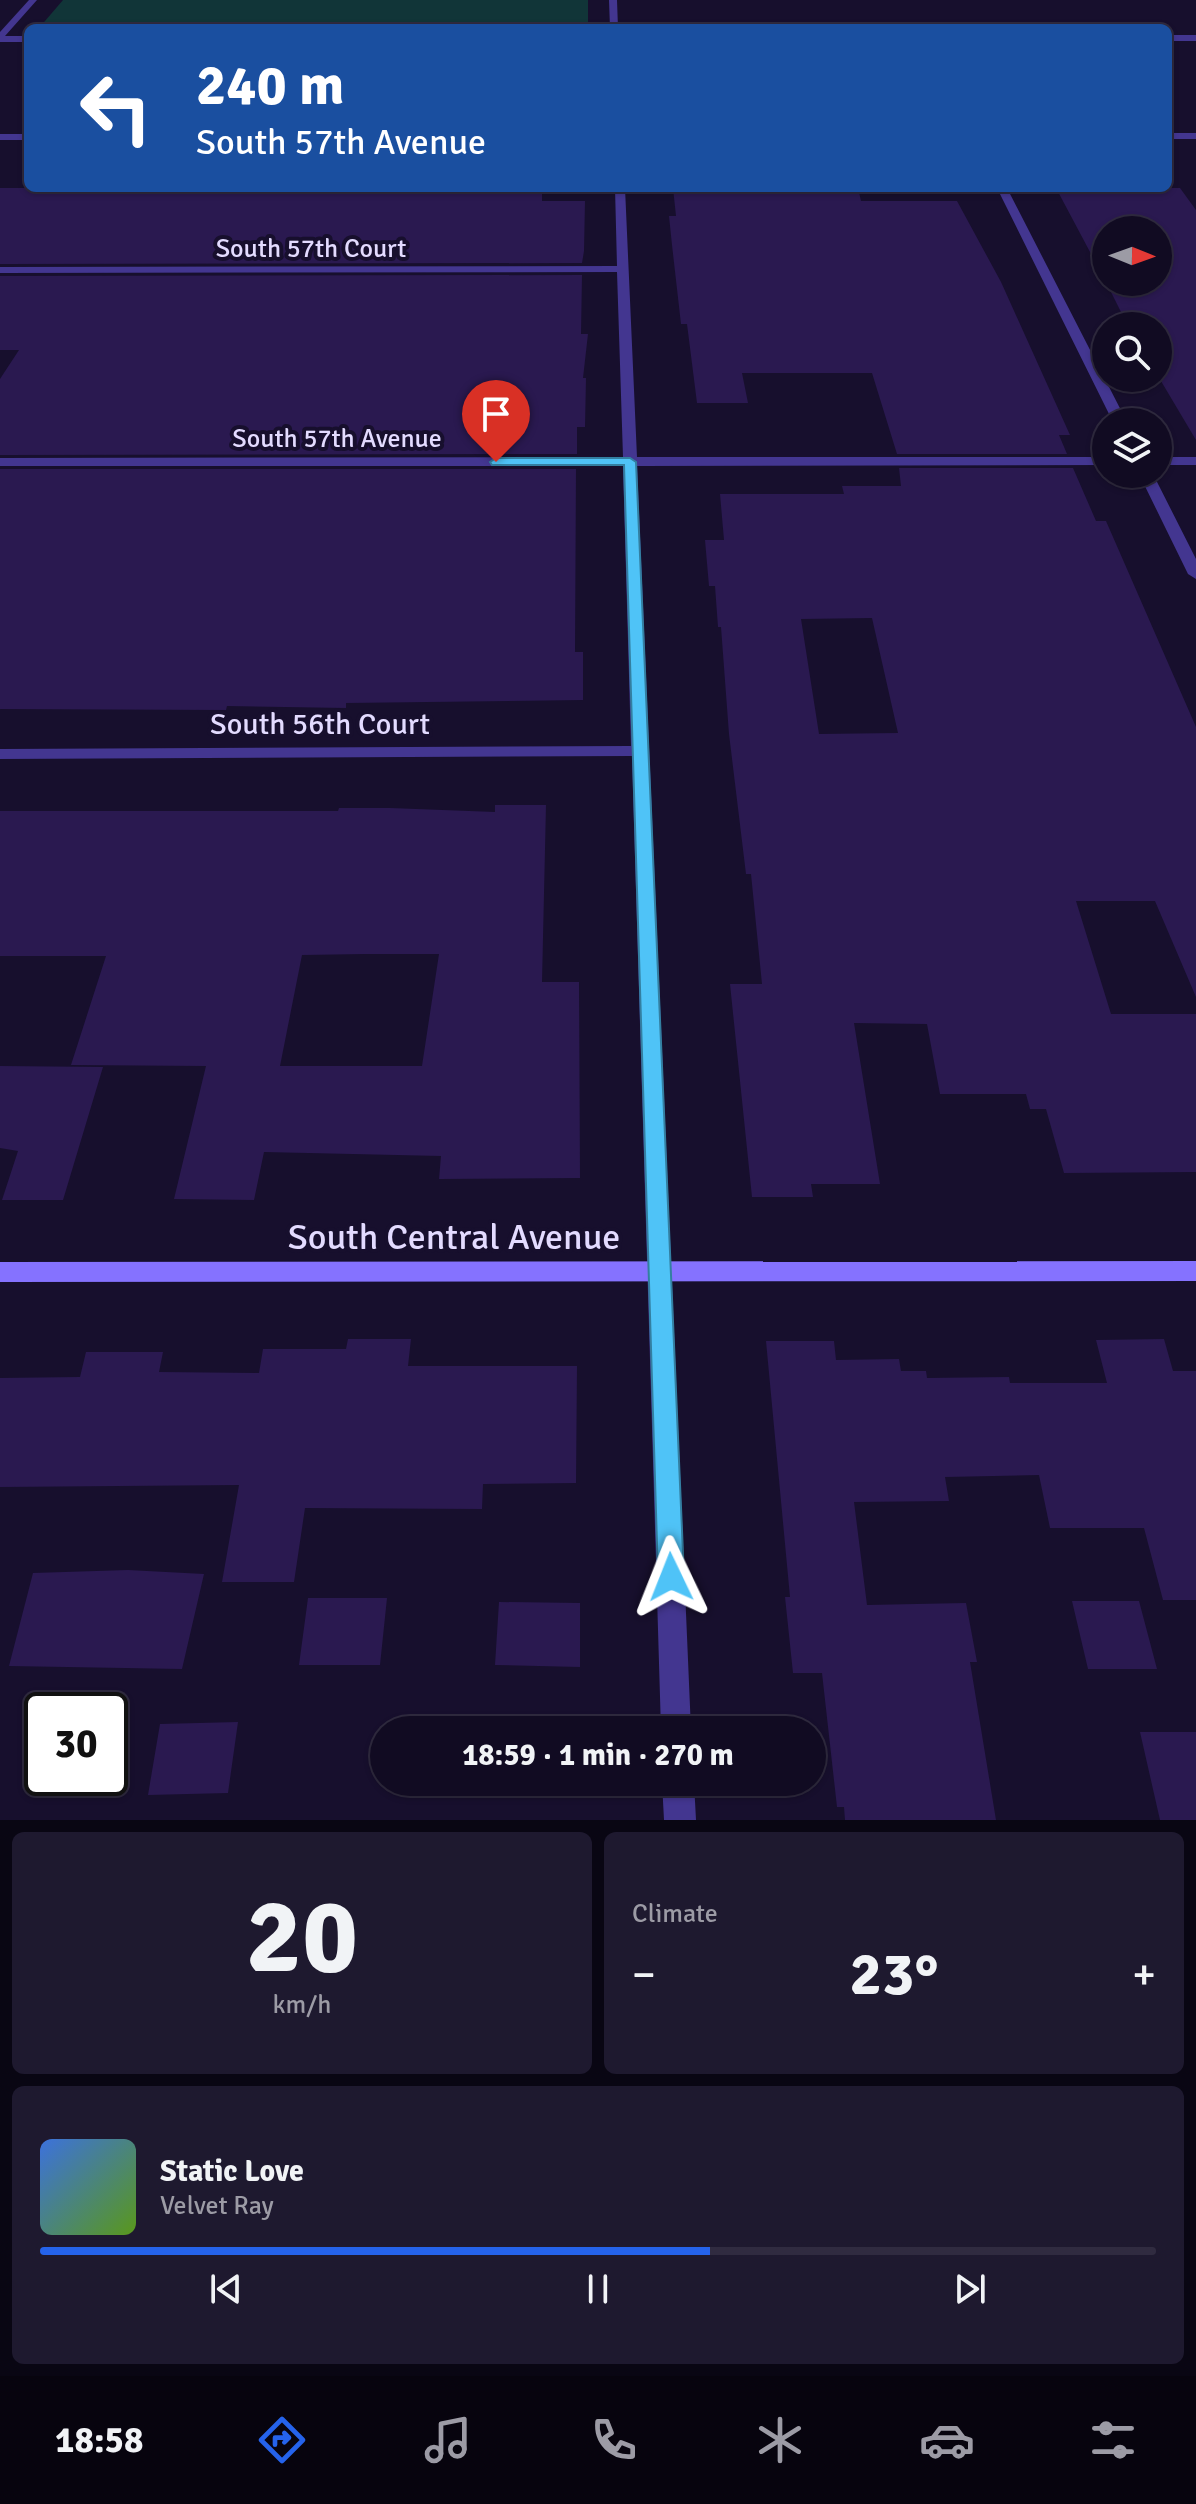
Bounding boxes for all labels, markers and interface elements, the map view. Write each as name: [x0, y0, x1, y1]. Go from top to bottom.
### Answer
text: 240 m: [196, 51, 344, 120]
icon: left: [64, 56, 168, 160]
text: South 57th Avenue: [196, 120, 486, 165]
north arrow: [1092, 216, 1172, 296]
map controls: [1092, 216, 1172, 488]
street label: South 57th Court: [216, 233, 406, 265]
button: search: [1092, 312, 1172, 392]
pin: [462, 380, 530, 462]
icon: arrive: [474, 392, 518, 436]
button: layers: [1092, 408, 1172, 488]
street label: South 57th Avenue: [232, 423, 442, 455]
street label: South 56th Court: [210, 706, 430, 743]
street label: South Central Avenue: [288, 1215, 620, 1260]
position arrow: [629, 1535, 713, 1619]
speed limit sign: 30: [24, 1692, 128, 1796]
text: 18:59 · 1 min · 270 m: [462, 1737, 734, 1774]
text: 20: [246, 1873, 358, 2001]
text: Climate: [632, 1898, 718, 1930]
text: 23°: [850, 1938, 938, 2012]
text: −: [632, 1948, 656, 2002]
text: +: [1132, 1948, 1156, 2002]
text: km/h: [273, 1989, 331, 2021]
text: Static Love: [160, 2153, 304, 2190]
text: Velvet Ray: [160, 2190, 274, 2222]
icon: previous: [204, 2267, 248, 2311]
icon: pause: [576, 2267, 620, 2311]
icon: next: [948, 2267, 992, 2311]
icon: directions: [254, 2412, 310, 2468]
icon: music: [420, 2412, 476, 2468]
icon: phone: [586, 2412, 642, 2468]
icon: climate: [752, 2412, 808, 2468]
icon: car: [919, 2412, 975, 2468]
icon: filters: [1085, 2412, 1141, 2468]
text: 18:58: [55, 2418, 143, 2463]

